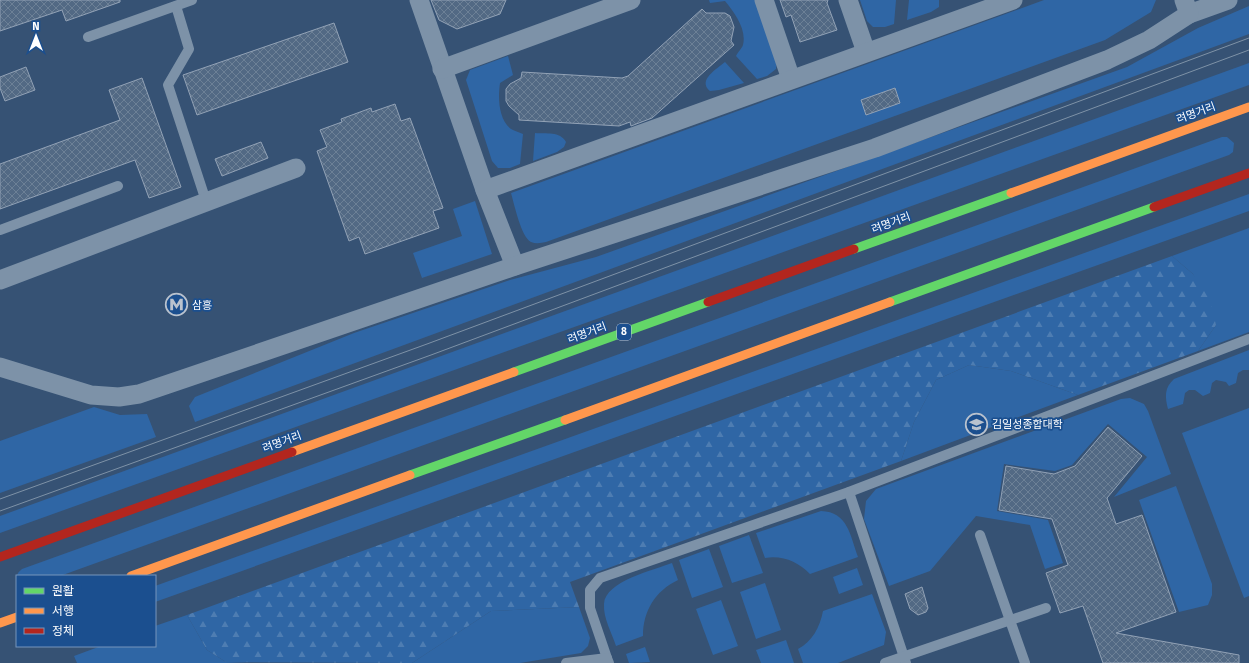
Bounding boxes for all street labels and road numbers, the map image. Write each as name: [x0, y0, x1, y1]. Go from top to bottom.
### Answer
street label: 려명거리: [1175, 100, 1217, 126]
street label: 려명거리: [870, 210, 912, 236]
street label: 려명거리: [566, 320, 608, 346]
road number: 8: [617, 324, 631, 340]
street label: 려명거리: [261, 429, 303, 455]

